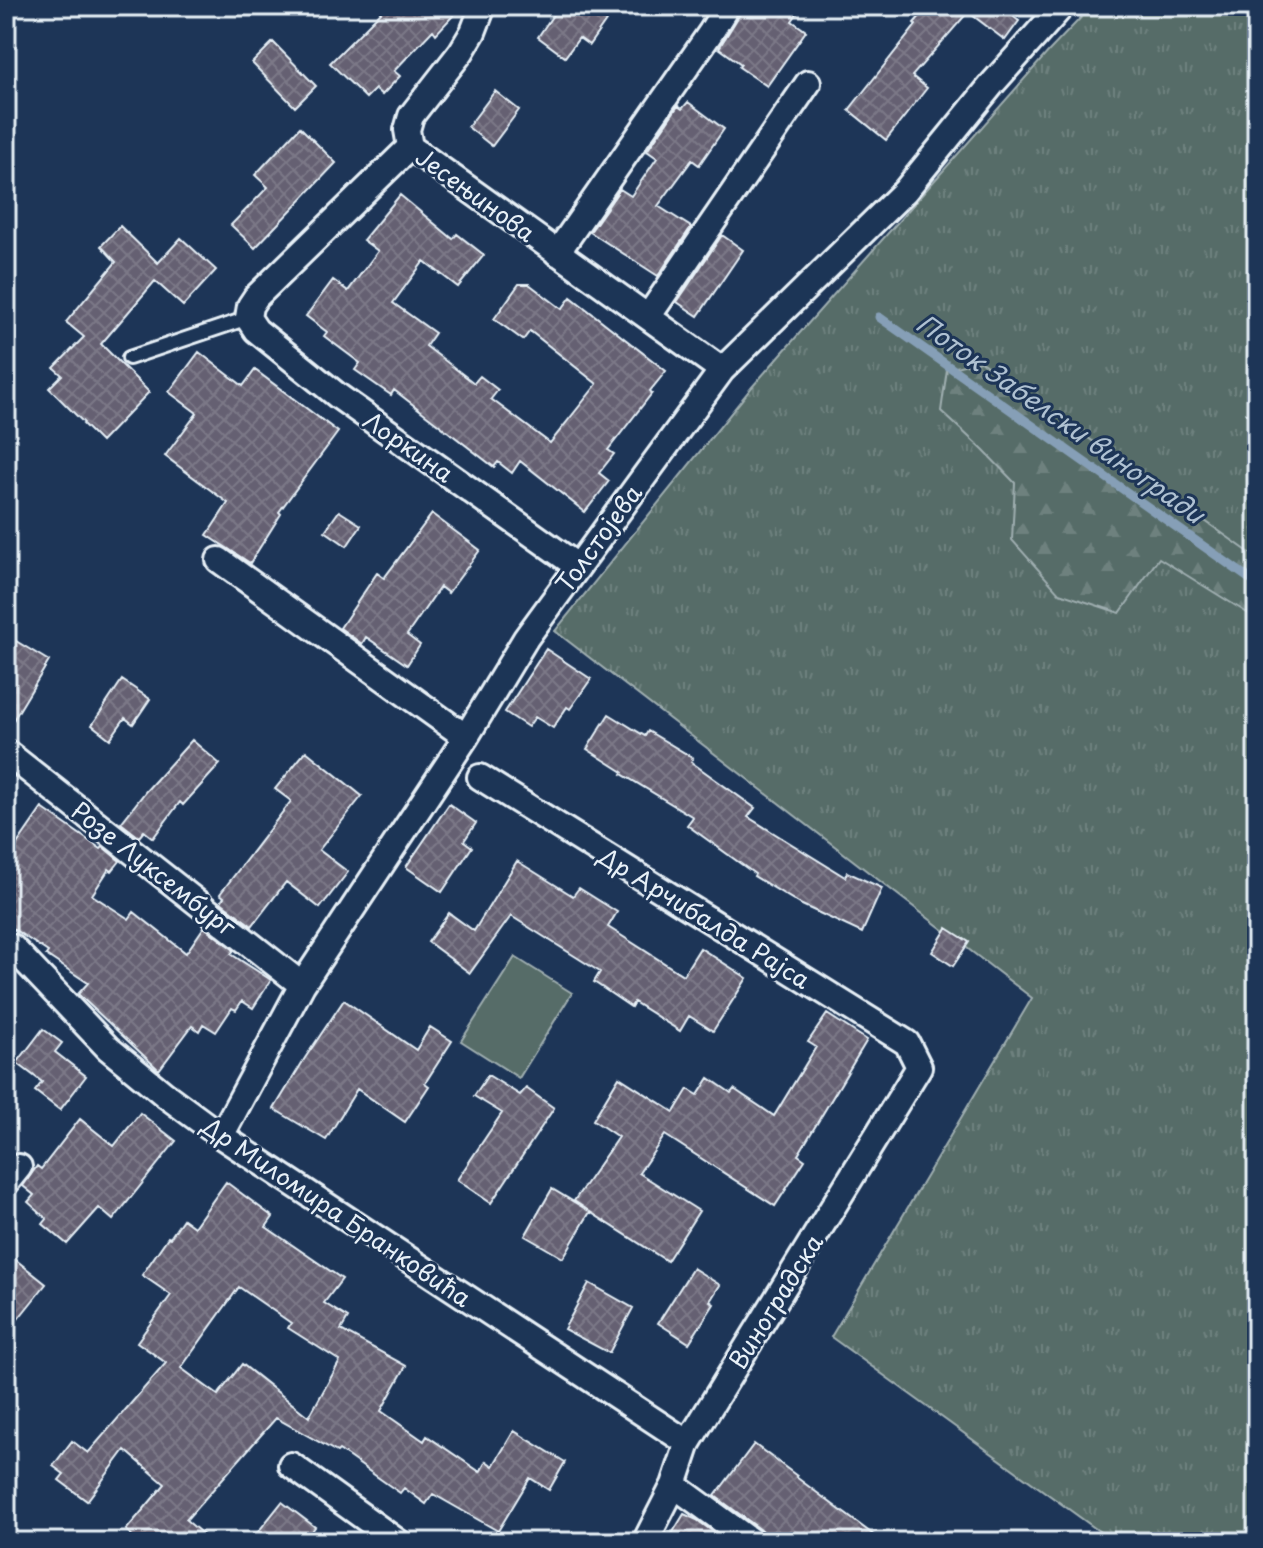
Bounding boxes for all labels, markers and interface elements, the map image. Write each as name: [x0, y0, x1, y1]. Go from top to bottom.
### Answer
street label: Јесењинова: [409, 138, 543, 250]
water label: Поток Забелски виногради: [909, 303, 1214, 534]
street label: Лоркина: [357, 402, 461, 490]
street label: Толстојева: [546, 476, 650, 600]
street label: Розе Луксембург: [64, 792, 244, 944]
street label: Др Арчибалда Рајса: [591, 837, 818, 997]
street label: Др Миломира Бранковића: [194, 1107, 479, 1315]
street label: Виноградска: [719, 1226, 831, 1376]

